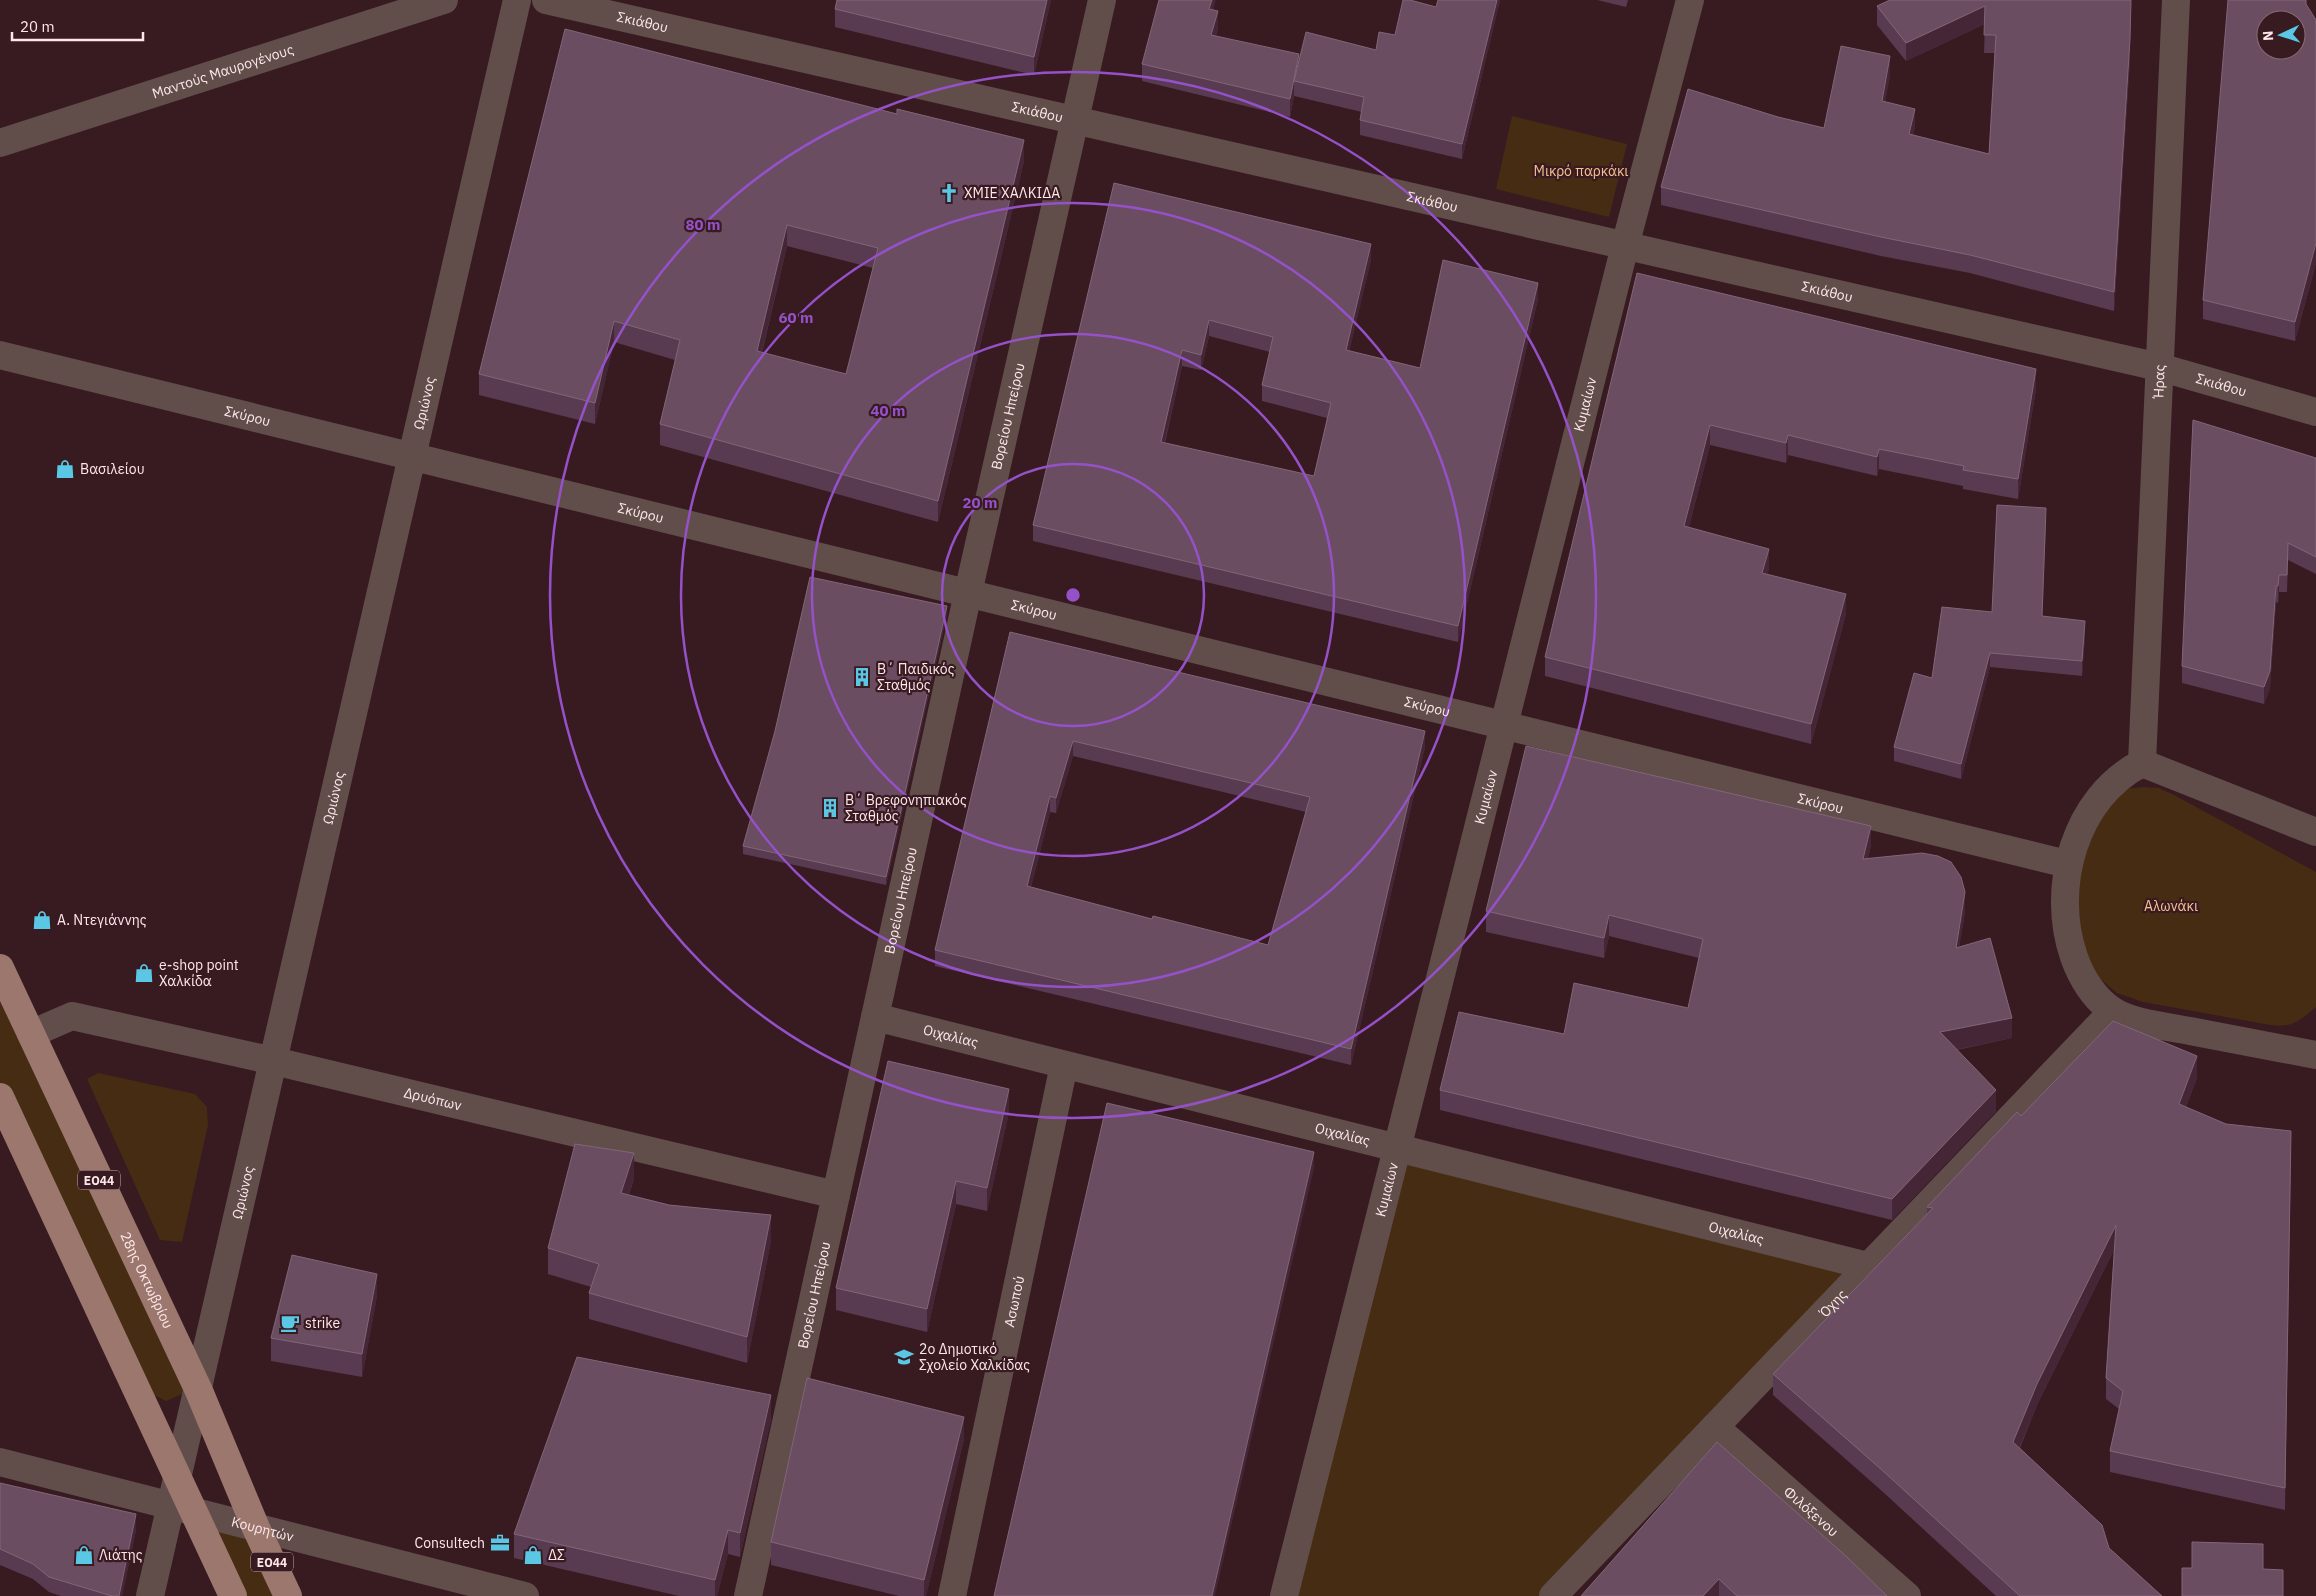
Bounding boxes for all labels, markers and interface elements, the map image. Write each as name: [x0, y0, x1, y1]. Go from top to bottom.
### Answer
street label: Σκιάθου: [615, 7, 670, 37]
scale bar: [12, 10, 144, 42]
north arrow: [2256, 10, 2306, 60]
text: 20 m: [20, 17, 55, 36]
text: N: [2259, 30, 2277, 42]
street label: Μαντούς Μαυρογένους: [150, 40, 296, 102]
street label: Σκιάθου: [1010, 97, 1065, 126]
park label: Μικρό παρκάκι: [1534, 162, 1628, 180]
church icon: ΧΜΙΕ ΧΑΛΚΙΔΑ: [938, 182, 960, 204]
place label: ΧΜΙΕ ΧΑΛΚΙΔΑ: [964, 184, 1060, 202]
street label: Σκιάθου: [1405, 187, 1460, 216]
text: 80 m: [686, 215, 720, 234]
street label: Σκιάθου: [1800, 277, 1855, 306]
text: 60 m: [779, 308, 813, 327]
street label: Βορείου Ηπείρου: [987, 361, 1029, 471]
street label: Ήρας: [2149, 364, 2169, 400]
street label: Σκιάθου: [2194, 369, 2249, 401]
street label: Ωριώνος: [409, 375, 439, 431]
street label: Κυμαίων: [1569, 375, 1600, 433]
text: 40 m: [871, 401, 905, 420]
street label: Σκύρου: [223, 402, 272, 430]
shop icon: Βασιλείου: [54, 458, 76, 480]
place label: Βασιλείου: [80, 460, 145, 478]
text: 20 m: [963, 493, 997, 512]
street label: Σκύρου: [616, 498, 666, 527]
centre of rings: [1064, 586, 1082, 604]
street label: Σκύρου: [1009, 595, 1059, 624]
place label: Β΄ Παιδικός Σταθμός: [877, 660, 955, 694]
building icon: Β΄ Παιδικός Σταθμός: [851, 666, 873, 688]
street label: Σκύρου: [1403, 692, 1452, 721]
street label: Κυμαίων: [1470, 768, 1501, 826]
street label: Ωριώνος: [319, 769, 348, 826]
street label: Σκύρου: [1796, 789, 1845, 818]
place label: Β΄ Βρεφονηπιακός Σταθμός: [845, 791, 967, 825]
building icon: Β΄ Βρεφονηπιακός Σταθμός: [819, 797, 841, 819]
street label: Βορείου Ηπείρου: [880, 845, 921, 956]
park label: Αλωνάκι: [2144, 897, 2198, 915]
shop icon: Α. Ντεγιάννης: [31, 909, 53, 931]
place label: Α. Ντεγιάννης: [57, 911, 147, 929]
place label: e-shop point Χαλκίδα: [159, 956, 239, 990]
shop icon: e-shop point Χαλκίδα: [133, 962, 155, 984]
street label: Οιχαλίας: [921, 1020, 980, 1052]
street label: Δρυόπων: [402, 1083, 463, 1114]
street label: Οιχαλίας: [1313, 1119, 1372, 1150]
street label: Κυμαίων: [1371, 1161, 1402, 1219]
street label: Ωριώνος: [228, 1164, 258, 1221]
road number: ΕΟ44: [78, 1170, 120, 1190]
street label: Οιχαλίας: [1707, 1217, 1766, 1249]
street label: 28ης Οκτωβρίου: [116, 1229, 177, 1331]
street label: Βορείου Ηπείρου: [794, 1240, 834, 1350]
street label: Ασωπού: [1000, 1274, 1028, 1329]
street label: Όχης: [1815, 1286, 1851, 1322]
cafe icon: strike: [279, 1312, 301, 1334]
place label: strike: [305, 1314, 340, 1332]
place label: 2ο Δημοτικό Σχολείο Χαλκίδας: [919, 1340, 1030, 1374]
school or university icon: 2ο Δημοτικό Σχολείο Χαλκίδας: [893, 1346, 915, 1368]
street label: Φιλόξενου: [1780, 1483, 1842, 1541]
street label: Κουρητών: [229, 1512, 296, 1546]
office icon: Consultech: [489, 1532, 511, 1554]
place label: Consultech: [414, 1534, 485, 1552]
shop icon: Λιάτης: [73, 1544, 95, 1566]
shop icon: ΔΣ: [522, 1544, 544, 1566]
place label: Λιάτης: [99, 1546, 143, 1564]
place label: ΔΣ: [548, 1546, 565, 1564]
road number: ΕΟ44: [251, 1552, 293, 1571]

